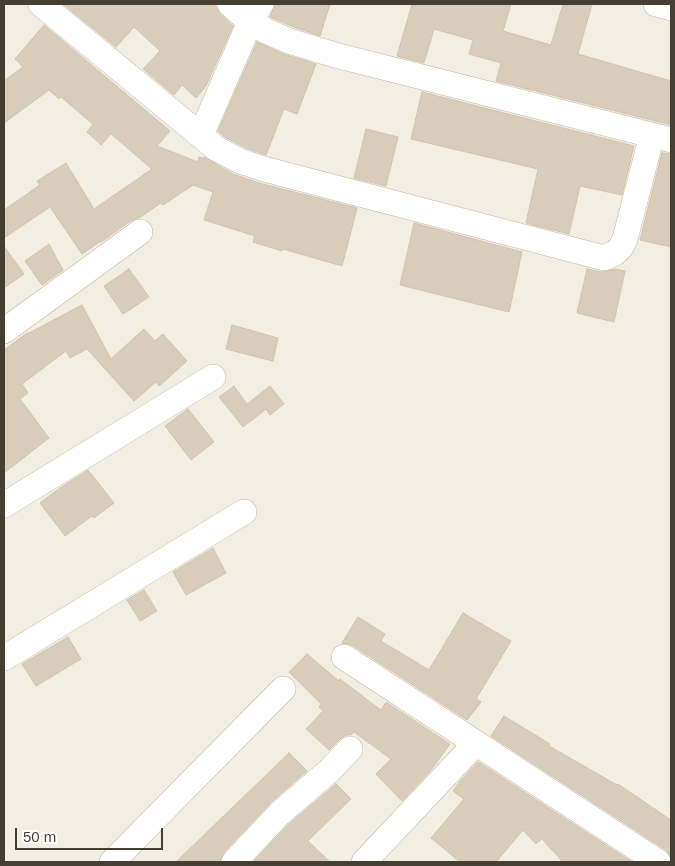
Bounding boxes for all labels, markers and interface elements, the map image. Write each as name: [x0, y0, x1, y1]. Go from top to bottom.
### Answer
scale bar: [18, 818, 165, 850]
text: 50 m: [23, 828, 56, 845]

